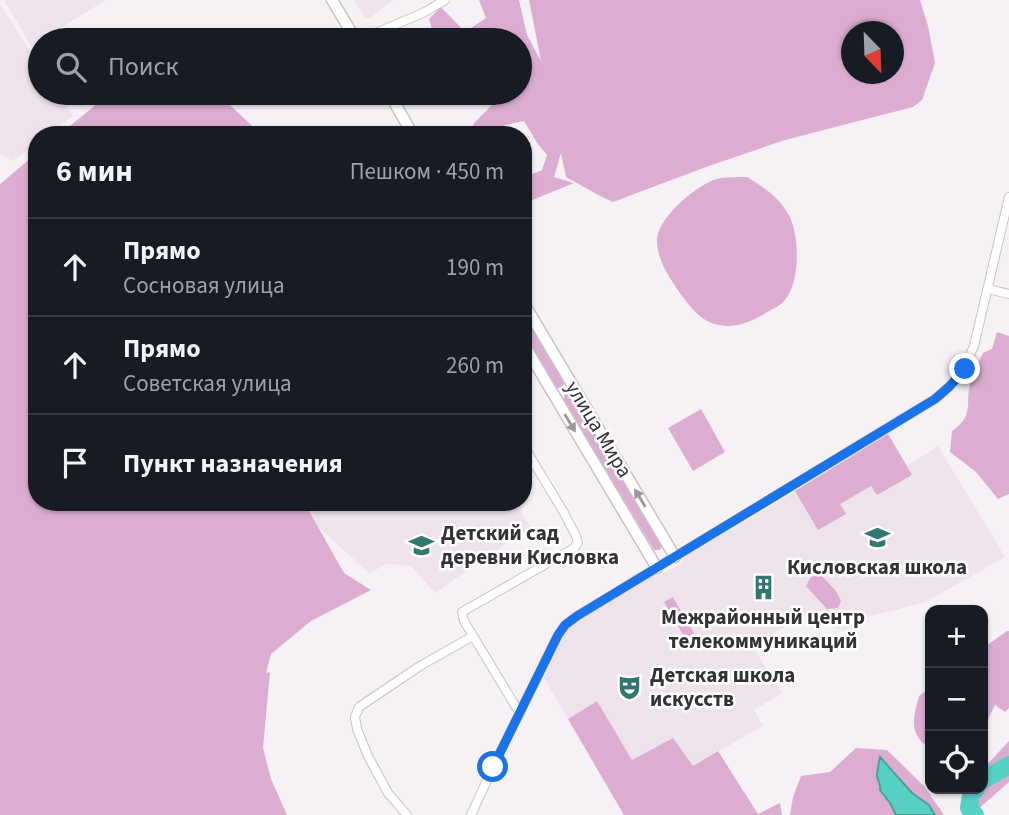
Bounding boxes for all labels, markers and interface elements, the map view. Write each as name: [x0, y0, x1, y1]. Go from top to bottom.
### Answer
north arrow: [841, 21, 904, 84]
search box: [28, 28, 532, 105]
icon: search: [52, 48, 90, 86]
text: Поиск: [108, 48, 178, 85]
text: 6 мин: [56, 150, 133, 193]
text: Пешком · 450 m: [350, 155, 504, 188]
text: Прямо: [123, 232, 201, 269]
icon: ahead: [56, 248, 94, 286]
text: 190 m: [446, 251, 504, 284]
text: Сосновая улица: [123, 269, 285, 302]
text: Прямо: [123, 330, 201, 367]
icon: ahead: [56, 346, 94, 384]
text: 260 m: [446, 349, 504, 382]
route end: [949, 353, 980, 384]
text: Советская улица: [123, 367, 292, 400]
street label: улица Мира: [558, 375, 640, 483]
one-way arrow: [564, 414, 576, 433]
icon: arrive: [56, 444, 94, 482]
text: Пункт назначения: [123, 445, 343, 482]
one-way arrow: [634, 489, 647, 508]
place label: Детский сад деревни Кисловка: [441, 518, 619, 572]
school or university icon: Кисловская школа: [863, 524, 891, 552]
school or university icon: Детский сад деревни Кисловка: [407, 531, 435, 559]
place label: Кисловская школа: [787, 552, 967, 582]
building icon: Межрайонный центр телекоммуникаций: [749, 574, 777, 602]
place label: Межрайонный центр телекоммуникаций: [661, 602, 865, 656]
map controls: [925, 605, 988, 794]
button: +: [925, 605, 988, 668]
place label: Детская школа искусств: [650, 660, 795, 714]
button: −: [925, 668, 988, 731]
theatre icon: Детская школа искусств: [616, 673, 644, 701]
button: locate: [925, 731, 988, 794]
route start: [477, 751, 508, 782]

